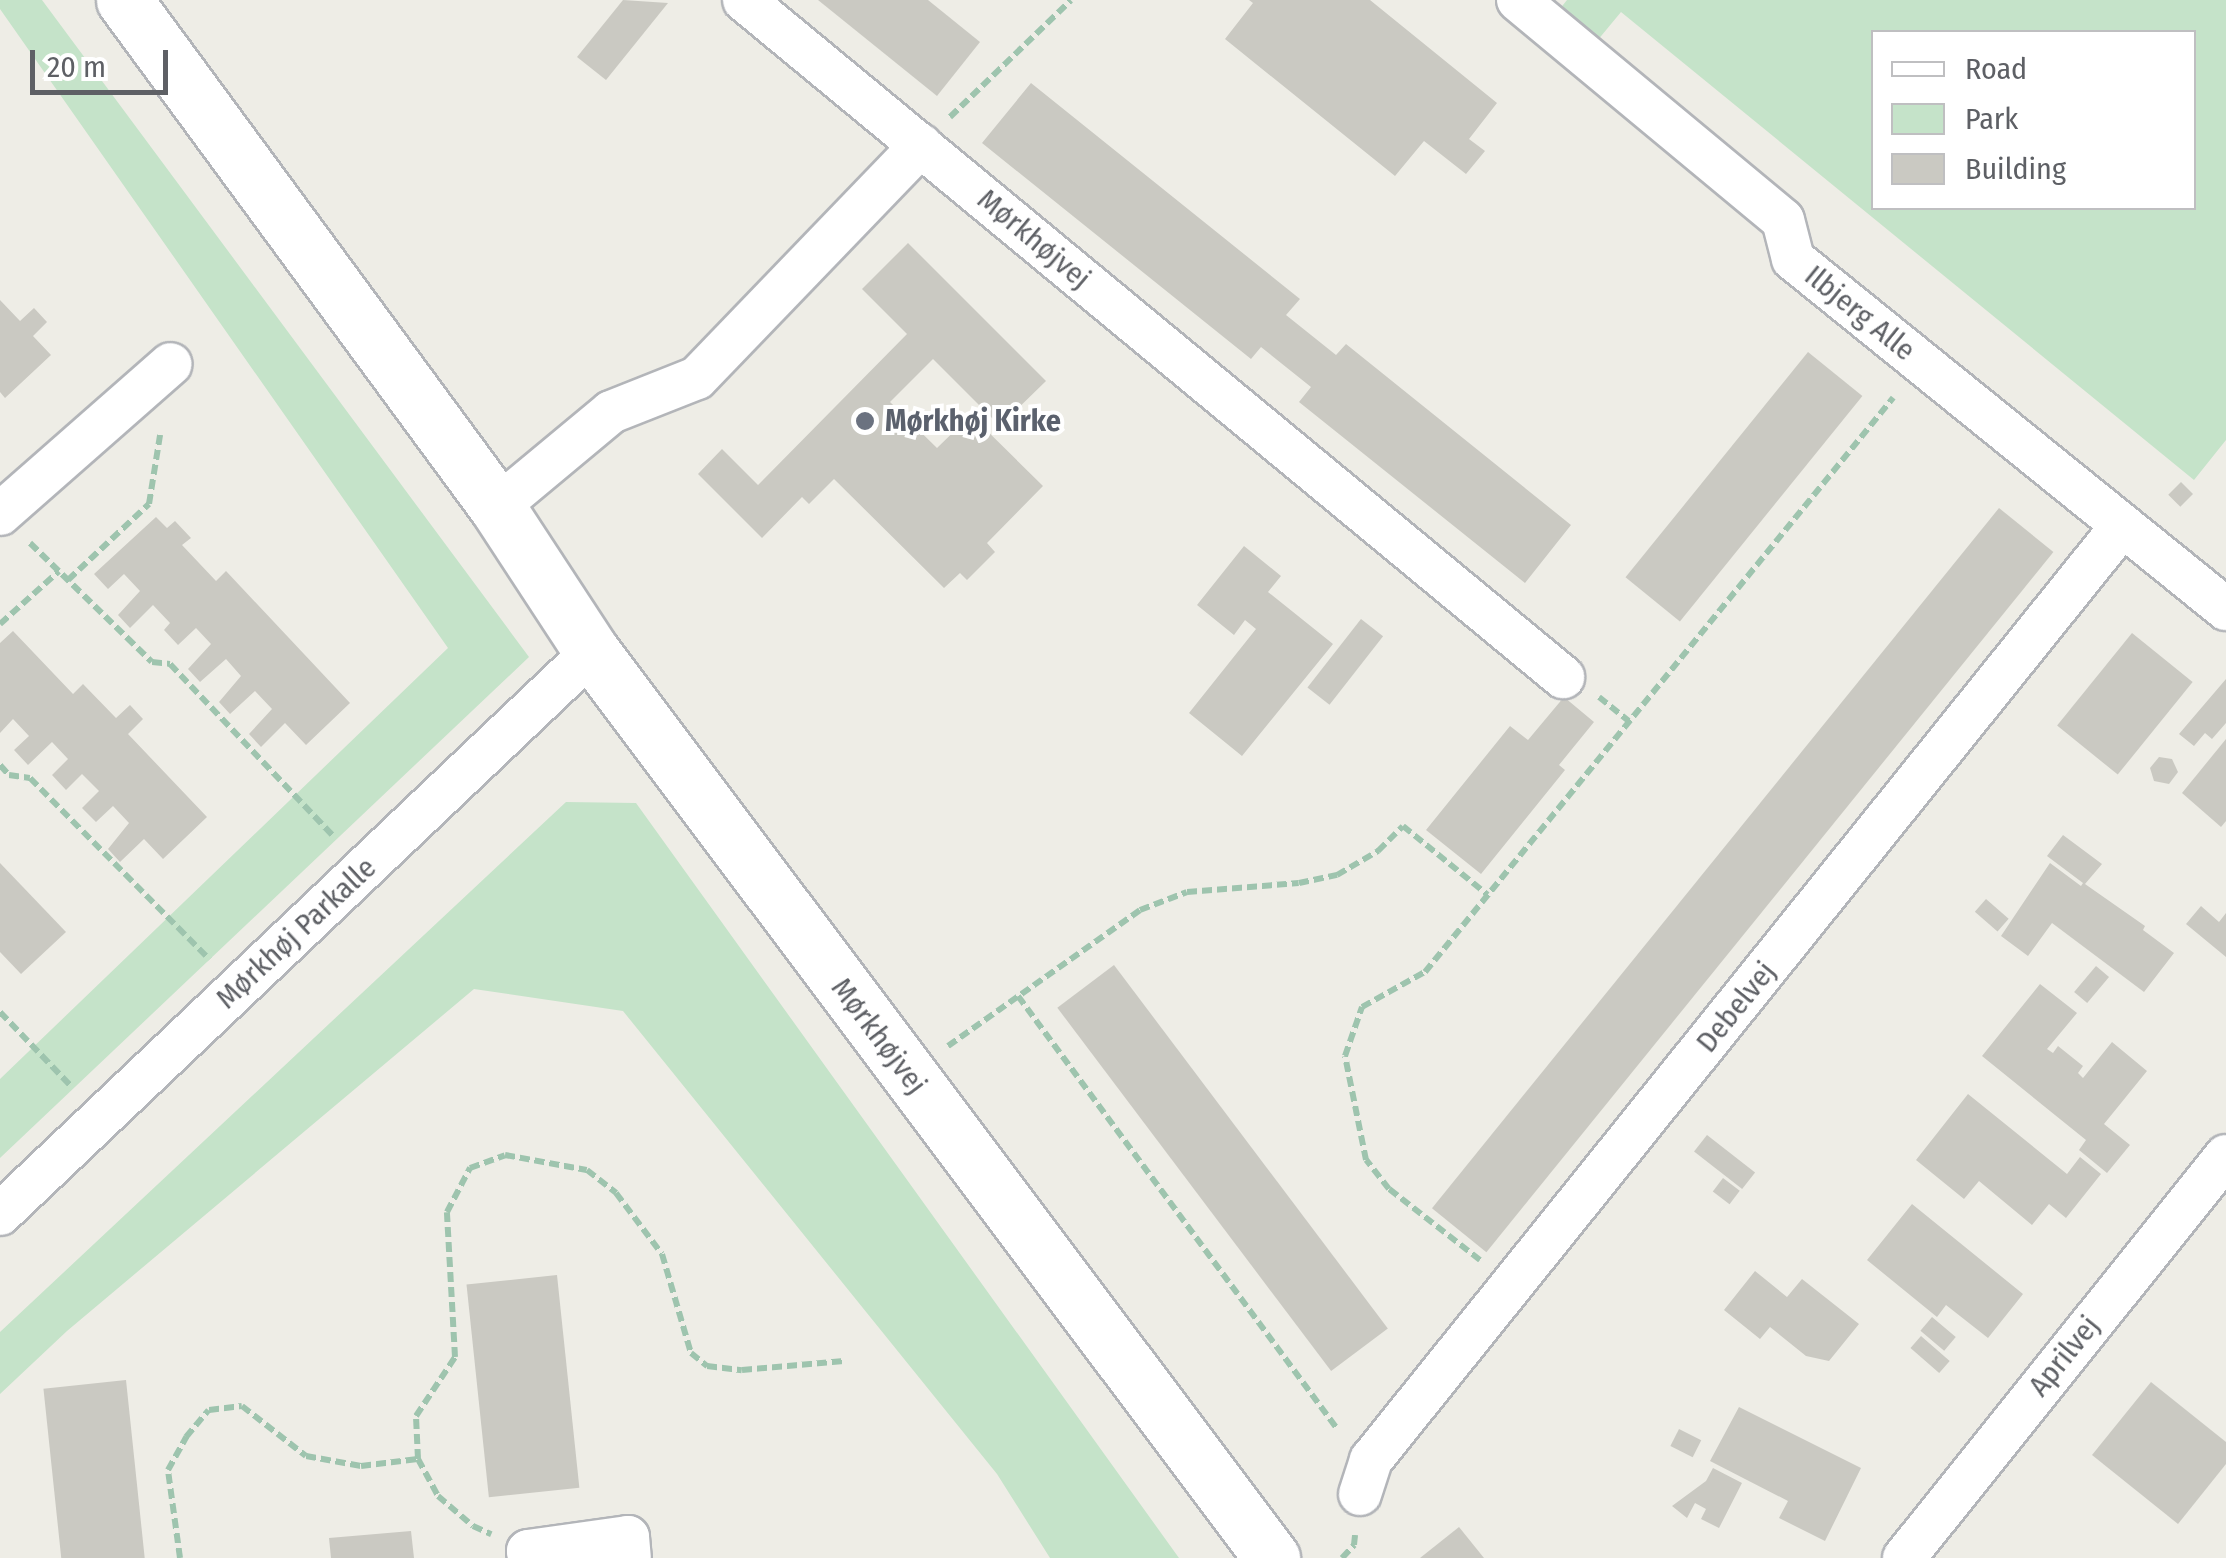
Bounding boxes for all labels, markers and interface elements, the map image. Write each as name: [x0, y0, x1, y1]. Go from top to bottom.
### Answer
scale bar: [35, 30, 172, 92]
legend: [1871, 30, 2196, 210]
text: 20 m: [47, 49, 106, 85]
text: Road: [1965, 51, 2027, 87]
text: Park: [1965, 101, 2018, 137]
text: Building: [1965, 151, 2066, 187]
street label: Mørkhøjvej: [970, 181, 1098, 297]
street label: Ilbjerg Alle: [1798, 258, 1922, 368]
place label: Mørkhøj Kirke: [885, 403, 1061, 439]
marker: Mørkhøj Kirke: [854, 410, 876, 432]
street label: Mørkhøj Parkalle: [209, 850, 383, 1016]
street label: Debelvej: [1689, 954, 1783, 1060]
street label: Mørkhøjvej: [824, 971, 934, 1101]
street label: Aprilvej: [2021, 1309, 2107, 1403]

